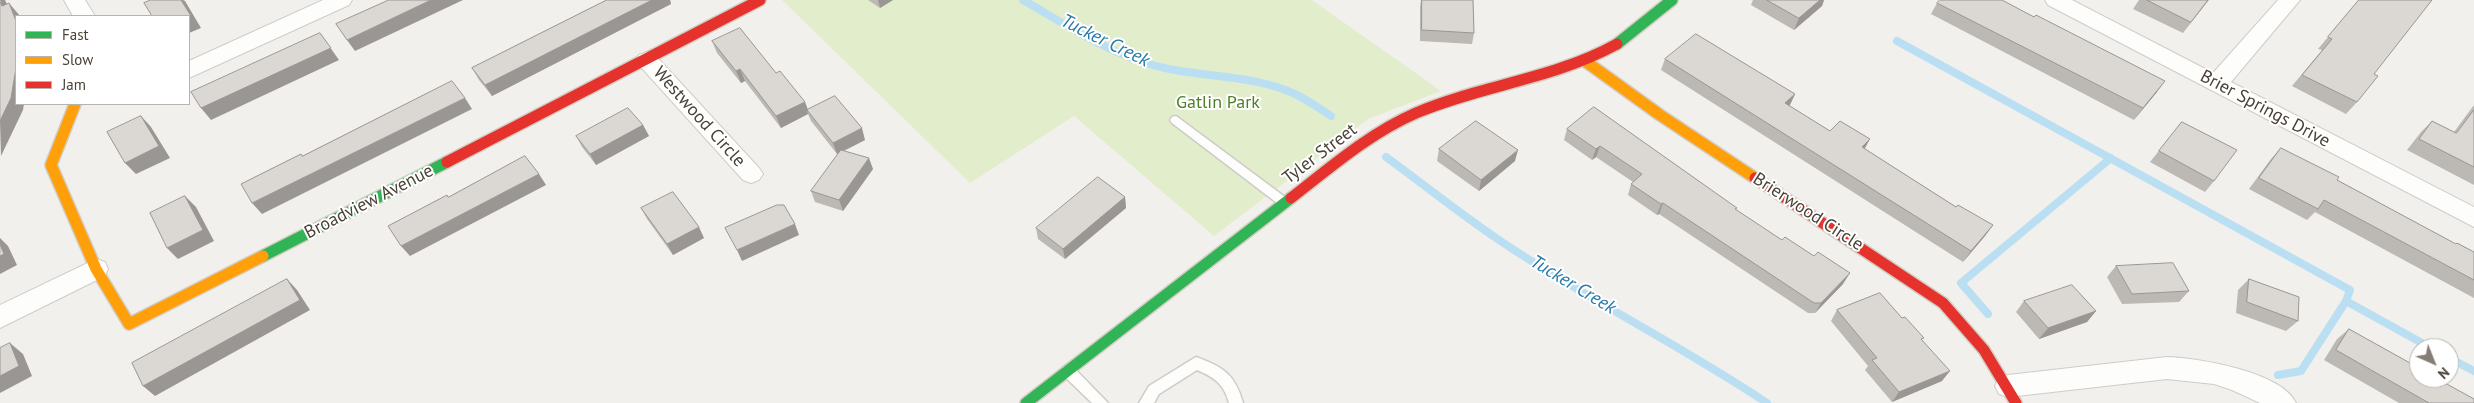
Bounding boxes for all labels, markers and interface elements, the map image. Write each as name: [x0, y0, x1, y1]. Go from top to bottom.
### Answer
water label: Tucker Creek: [1057, 10, 1153, 72]
legend: [15, 15, 190, 105]
text: Fast: [62, 25, 89, 44]
text: Slow: [62, 50, 93, 69]
street label: Westwood Circle: [648, 62, 750, 172]
street label: Brier Springs Drive: [2196, 66, 2334, 152]
text: Jam: [62, 75, 86, 94]
park label: Gatlin Park: [1176, 92, 1260, 114]
street label: Tyler Street: [1279, 119, 1361, 189]
street label: Broadview Avenue: [301, 160, 437, 244]
street label: Brierwood Circle: [1749, 168, 1867, 256]
water label: Tucker Creek: [1526, 251, 1620, 319]
north arrow: [2409, 338, 2459, 388]
text: N: [2434, 363, 2453, 383]

